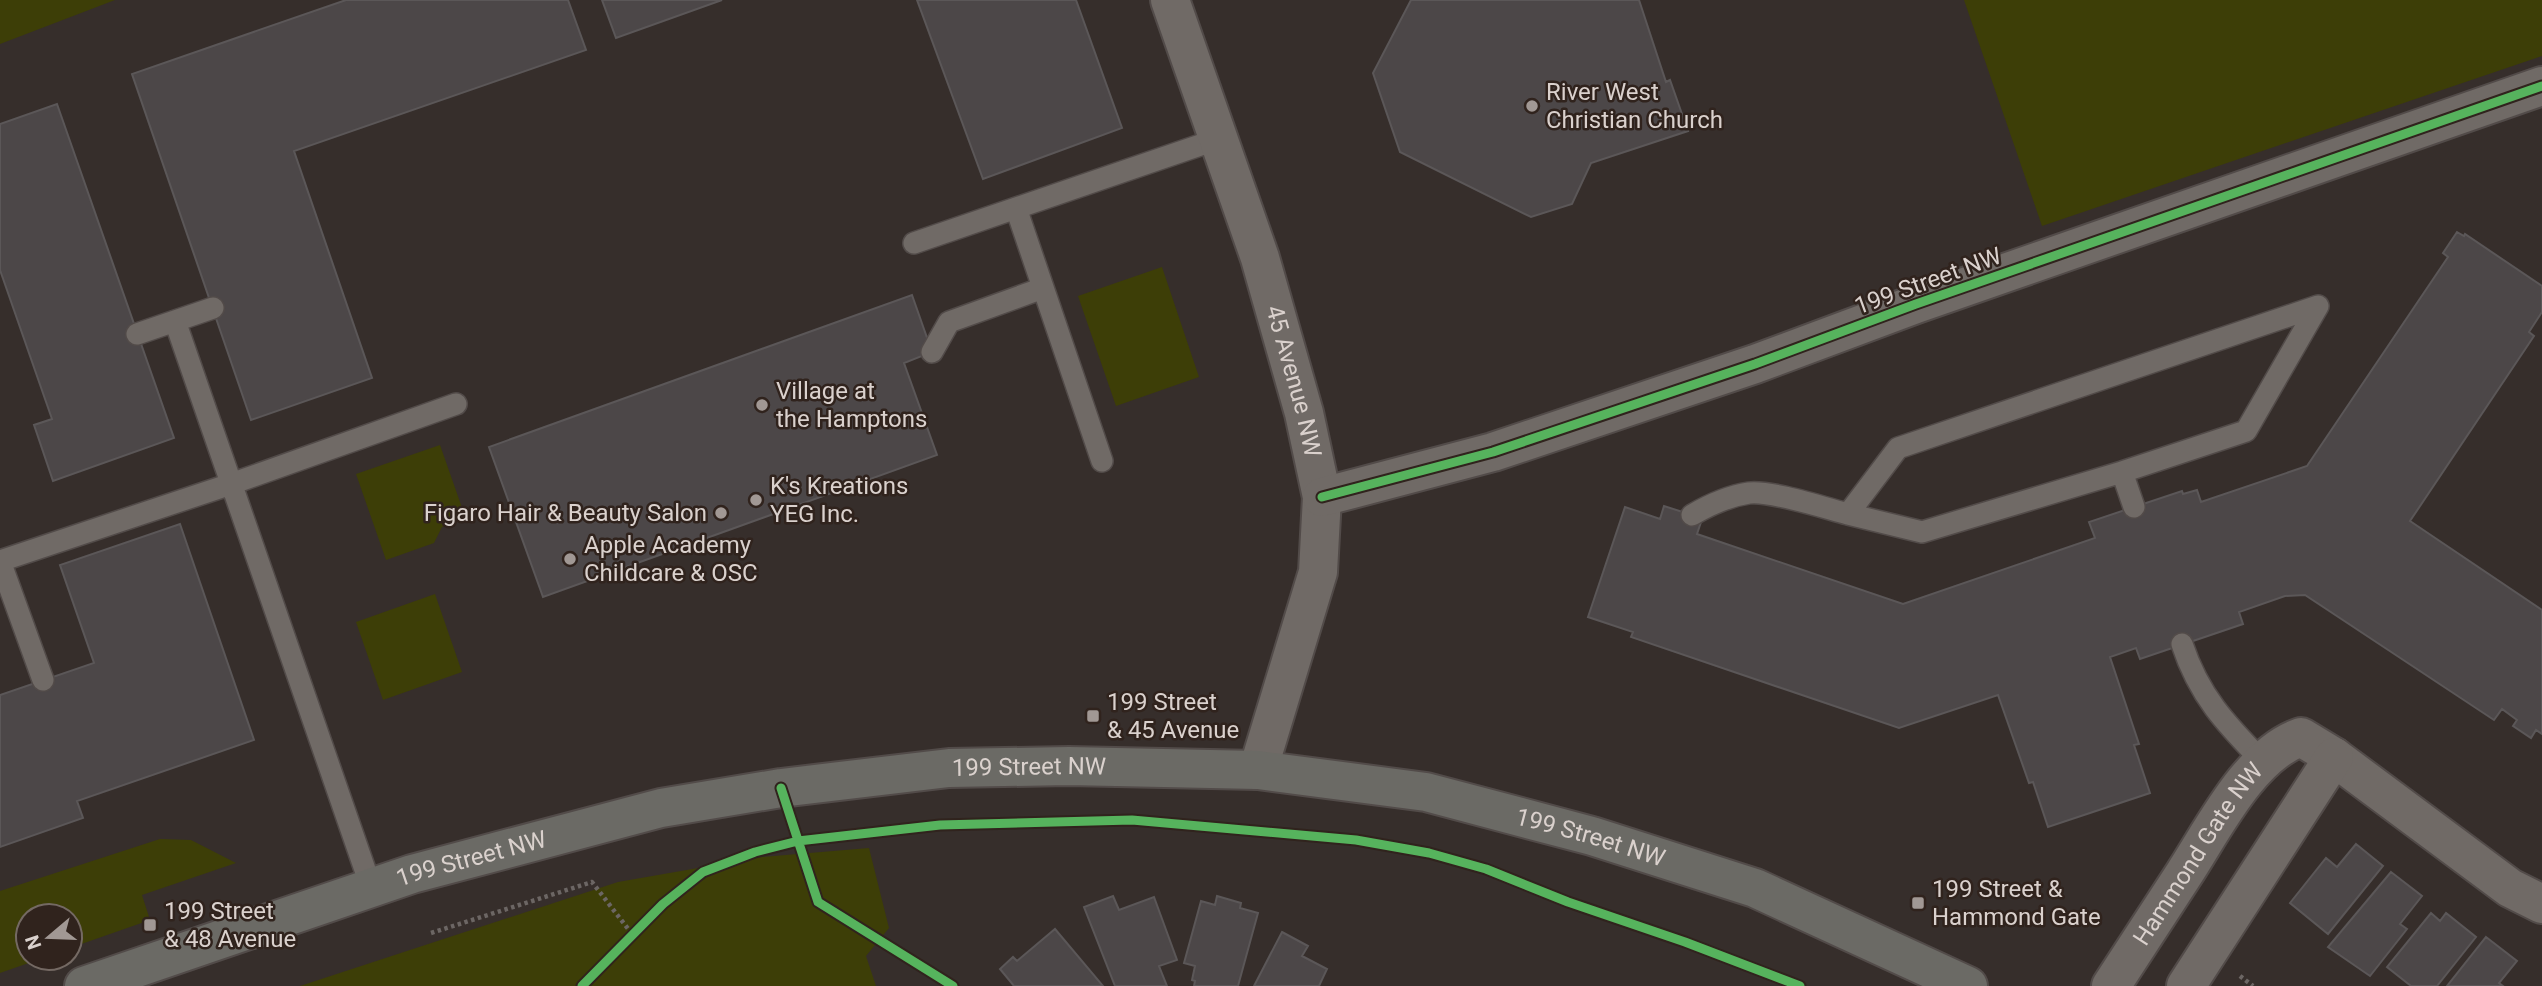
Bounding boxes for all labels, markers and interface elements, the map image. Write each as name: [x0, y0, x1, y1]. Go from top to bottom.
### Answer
place label: River West Christian Church: [1546, 78, 1723, 134]
marker: River West Christian Church: [1524, 98, 1540, 114]
street label: 199 Street NW: [1851, 241, 2005, 321]
street label: 45 Avenue NW: [1260, 302, 1327, 460]
place label: Village at the Hamptons: [776, 377, 927, 433]
marker: Village at the Hamptons: [754, 397, 770, 413]
place label: K's Kreations YEG Inc.: [770, 472, 908, 528]
marker: K's Kreations YEG Inc.: [748, 492, 764, 508]
place label: Figaro Hair & Beauty Salon: [424, 499, 707, 527]
marker: Figaro Hair & Beauty Salon: [713, 505, 729, 521]
place label: Apple Academy Childcare & OSC: [584, 531, 758, 587]
marker: Apple Academy Childcare & OSC: [562, 551, 578, 567]
place label: 199 Street & 45 Avenue: [1107, 688, 1239, 744]
marker: 199 Street & 45 Avenue: [1085, 708, 1101, 724]
street label: 199 Street NW: [952, 752, 1106, 782]
street label: Hammond Gate NW: [2127, 757, 2268, 951]
street label: 199 Street NW: [1513, 802, 1669, 872]
street label: 199 Street NW: [393, 825, 549, 892]
place label: 199 Street & Hammond Gate: [1932, 875, 2101, 931]
marker: 199 Street & Hammond Gate: [1910, 895, 1926, 911]
place label: 199 Street & 48 Avenue: [164, 897, 296, 953]
north arrow: [14, 902, 84, 972]
marker: 199 Street & 48 Avenue: [142, 917, 158, 933]
text: N: [20, 932, 46, 952]

